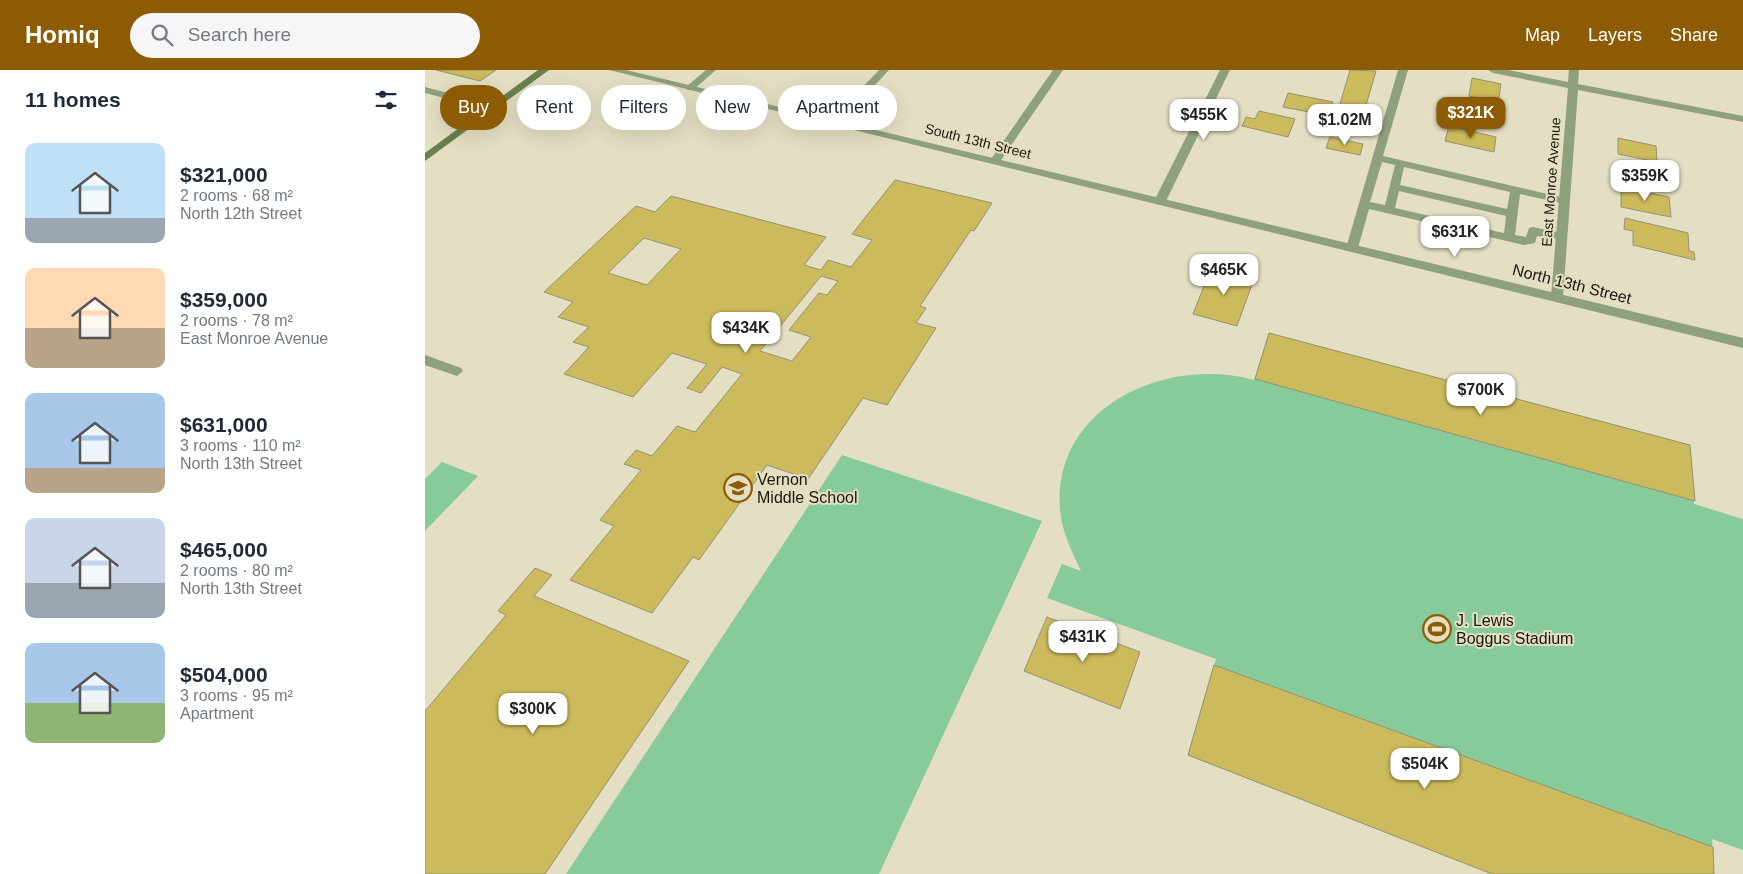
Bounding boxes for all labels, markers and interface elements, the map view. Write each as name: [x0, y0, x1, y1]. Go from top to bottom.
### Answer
search box: [130, 13, 480, 58]
text: Homiq: [25, 21, 100, 48]
icon: search: [148, 21, 176, 49]
text: Search here: [188, 24, 291, 45]
text: Map: [1525, 25, 1560, 45]
text: Layers: [1588, 25, 1642, 45]
text: Share: [1670, 25, 1718, 45]
chip: Buy: [440, 85, 507, 130]
chip: Rent: [517, 85, 591, 130]
chip: Filters: [601, 85, 686, 130]
chip: New: [696, 85, 768, 130]
chip: Apartment: [778, 85, 897, 130]
icon: filters: [372, 86, 400, 114]
text: 11 homes: [25, 88, 121, 111]
pin: $321K: [1436, 97, 1506, 139]
pin: $455K: [1169, 98, 1239, 141]
pin: $1.02M: [1304, 104, 1386, 146]
text: $321K: [1447, 104, 1495, 121]
text: $455K: [1180, 106, 1228, 123]
text: $1.02M: [1318, 111, 1372, 128]
street label: East Monroe Avenue: [1538, 117, 1564, 247]
street label: South 13th Street: [923, 120, 1033, 162]
pin: $359K: [1610, 160, 1680, 202]
icon: home: [65, 163, 125, 223]
text: $321,000: [180, 163, 268, 186]
text: $359K: [1621, 167, 1669, 184]
text: 2 rooms · 68 m²: [180, 187, 293, 204]
text: North 12th Street: [180, 205, 302, 222]
pin: $631K: [1420, 216, 1490, 258]
text: $631K: [1431, 223, 1479, 240]
pin: $465K: [1189, 254, 1259, 296]
text: $465K: [1200, 261, 1248, 278]
street label: North 13th Street: [1511, 261, 1634, 307]
icon: home: [65, 288, 125, 348]
text: $359,000: [180, 288, 268, 311]
text: 2 rooms · 78 m²: [180, 312, 293, 329]
pin: $434K: [711, 312, 781, 354]
text: $434K: [722, 319, 770, 336]
text: East Monroe Avenue: [180, 330, 328, 347]
pin: $700K: [1446, 374, 1516, 416]
text: $700K: [1457, 381, 1505, 398]
icon: home: [65, 413, 125, 473]
text: $631,000: [180, 413, 268, 436]
text: 3 rooms · 110 m²: [180, 437, 301, 454]
text: North 13th Street: [180, 455, 302, 472]
place label: Vernon Middle School: [757, 471, 858, 506]
school or university icon: Vernon Middle School: [723, 473, 753, 503]
icon: home: [65, 538, 125, 598]
text: $465,000: [180, 538, 268, 561]
text: 2 rooms · 80 m²: [180, 562, 293, 579]
text: North 13th Street: [180, 580, 302, 597]
place label: J. Lewis Boggus Stadium: [1456, 612, 1573, 647]
sports icon: J. Lewis Boggus Stadium: [1422, 614, 1452, 644]
pin: $431K: [1048, 620, 1118, 663]
text: $431K: [1059, 628, 1107, 645]
icon: home: [65, 663, 125, 723]
text: $504,000: [180, 663, 268, 686]
text: 3 rooms · 95 m²: [180, 687, 293, 704]
pin: $300K: [498, 692, 568, 735]
text: $300K: [509, 700, 557, 717]
text: Apartment: [180, 705, 254, 722]
pin: $504K: [1390, 748, 1460, 790]
text: $504K: [1401, 755, 1449, 772]

